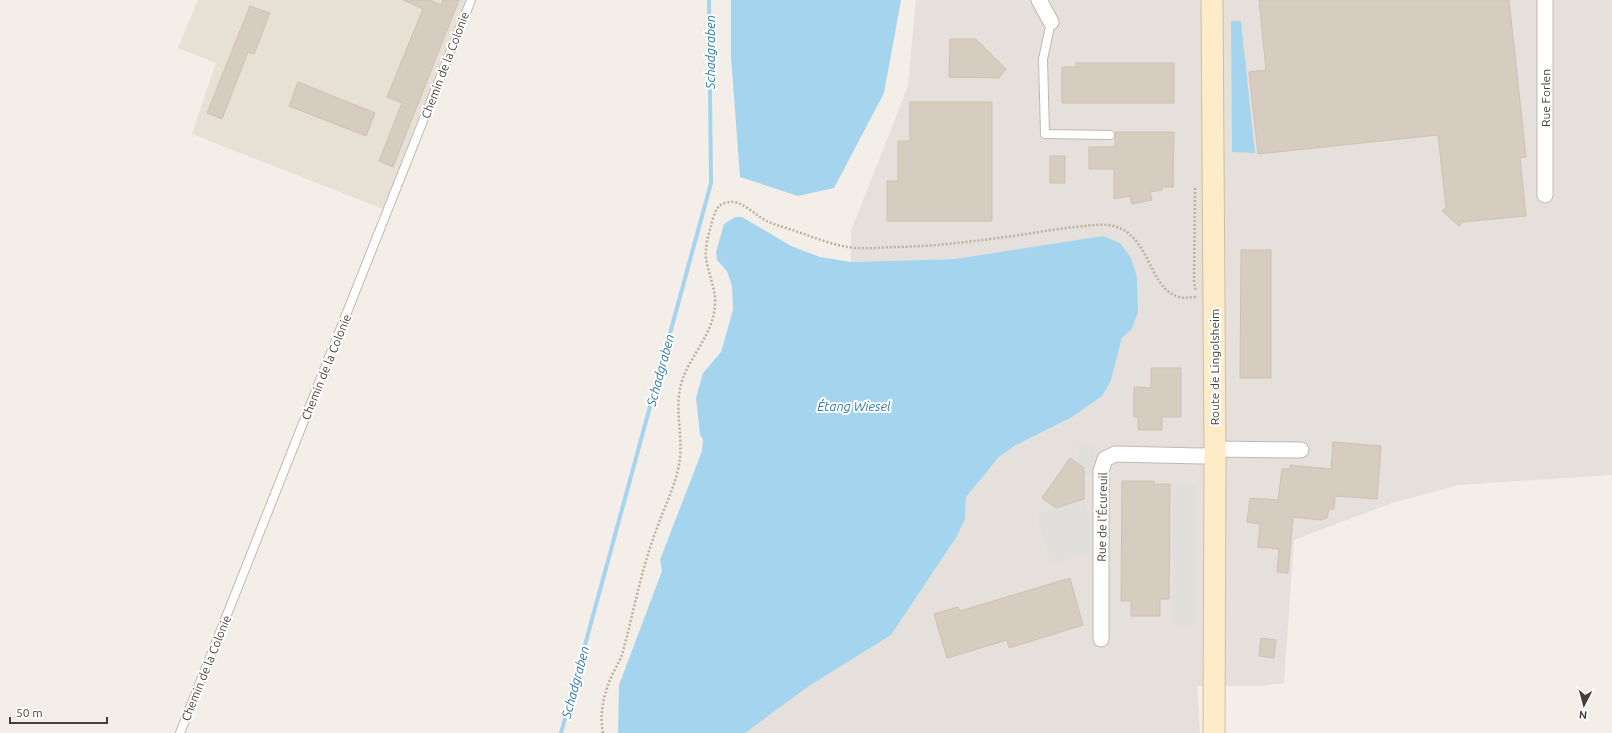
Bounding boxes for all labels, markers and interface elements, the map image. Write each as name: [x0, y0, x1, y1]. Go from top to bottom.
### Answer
street label: Chemin de la Colonie: [419, 10, 471, 120]
water label: Schadgraben: [703, 15, 717, 90]
street label: Rue Forlen: [1539, 69, 1552, 127]
street label: Route de Lingolsheim: [1208, 309, 1221, 425]
street label: Chemin de la Colonie: [299, 312, 353, 422]
water label: Schadgraben: [643, 332, 676, 408]
water label: Étang Wiesel: [817, 398, 891, 413]
street label: Rue de l'Écureuil: [1095, 472, 1109, 562]
street label: Chemin de la Colonie: [179, 613, 233, 723]
water label: Schadgraben: [558, 644, 591, 720]
north arrow: [1564, 685, 1604, 725]
scale bar: [10, 699, 107, 725]
text: 50 m: [16, 706, 43, 719]
text: N: [1578, 709, 1588, 721]

